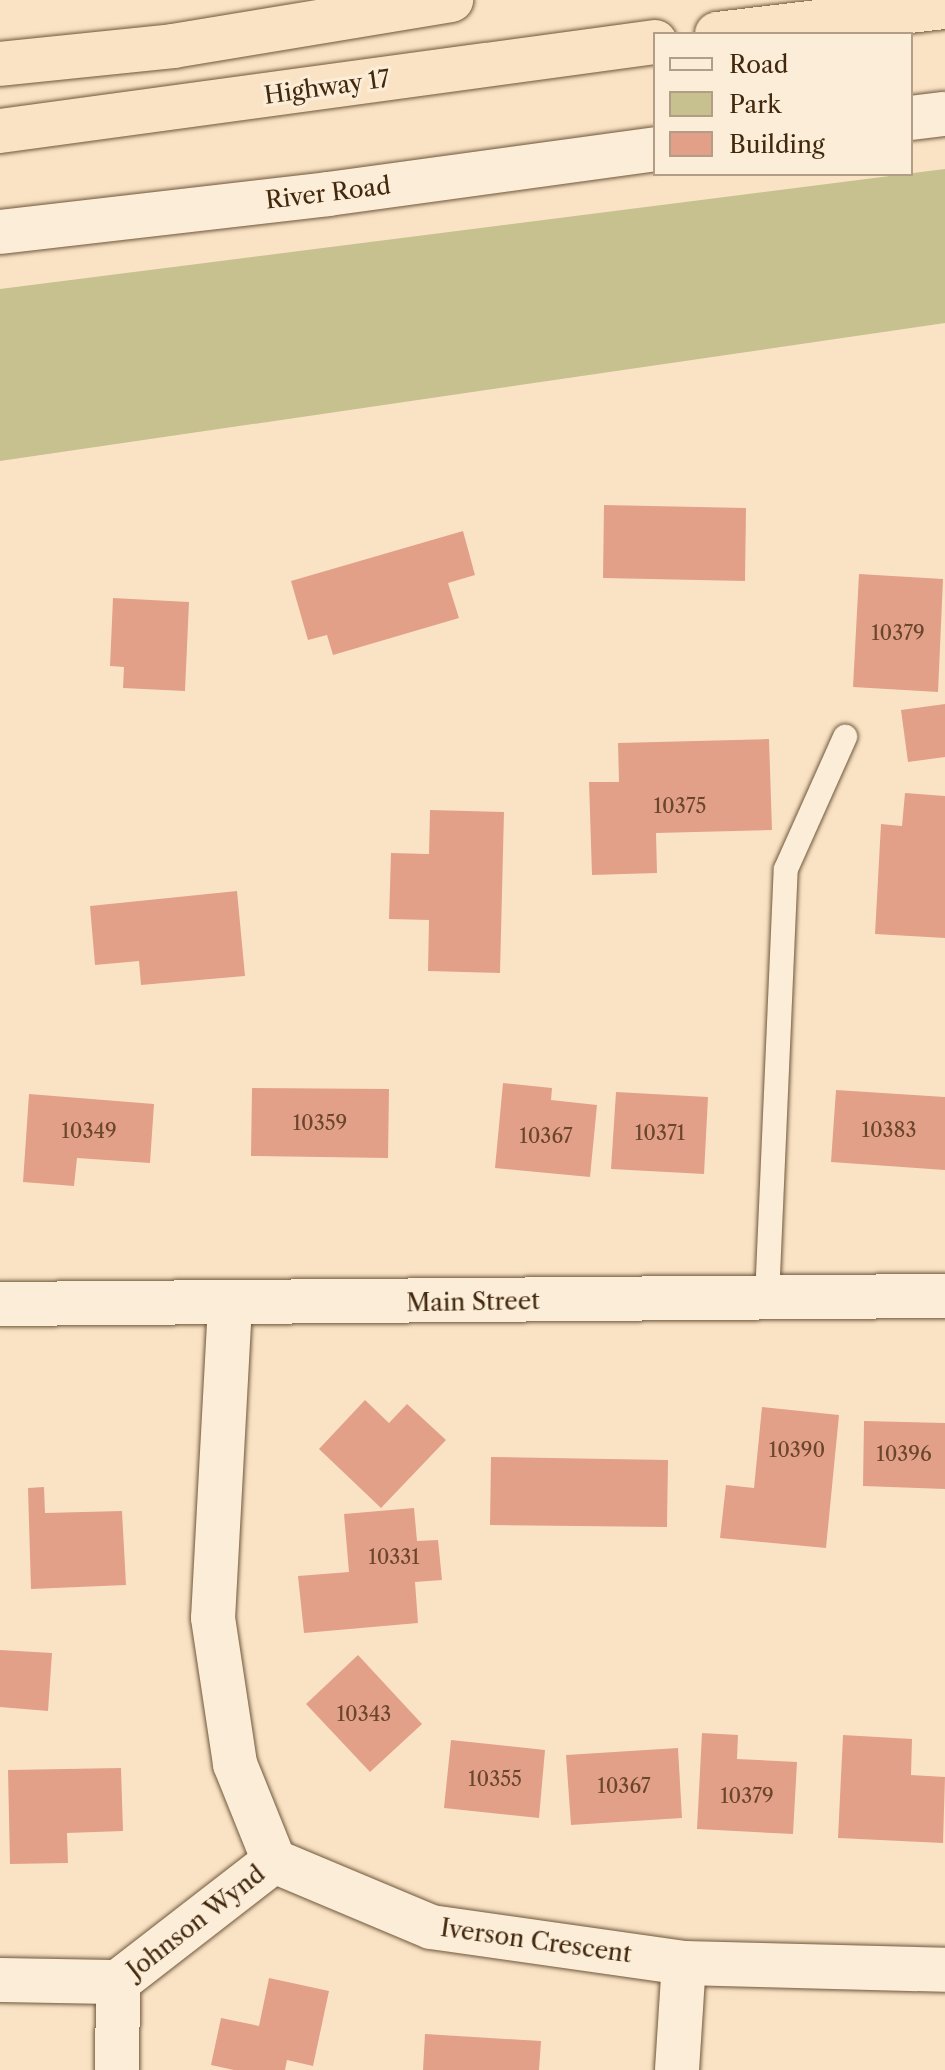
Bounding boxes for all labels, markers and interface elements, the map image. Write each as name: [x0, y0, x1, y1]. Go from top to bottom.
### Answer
legend: [653, 32, 913, 176]
text: Road: [729, 50, 788, 79]
street label: Highway 17: [262, 64, 392, 110]
text: Park: [729, 90, 781, 119]
text: Building: [729, 130, 825, 159]
street label: River Road: [264, 171, 392, 215]
house number: 10379: [871, 621, 925, 645]
house number: 10375: [654, 794, 706, 818]
house number: 10359: [293, 1111, 347, 1135]
house number: 10383: [862, 1118, 916, 1142]
house number: 10349: [61, 1119, 117, 1143]
house number: 10371: [635, 1121, 685, 1145]
house number: 10367: [519, 1124, 573, 1148]
street label: Main Street: [406, 1286, 540, 1318]
house number: 10390: [769, 1438, 825, 1462]
house number: 10396: [876, 1442, 932, 1466]
house number: 10331: [368, 1545, 420, 1569]
house number: 10343: [337, 1702, 391, 1726]
house number: 10355: [468, 1767, 522, 1791]
house number: 10367: [597, 1774, 651, 1798]
house number: 10379: [720, 1784, 774, 1808]
street label: Johnson Wynd: [121, 1859, 271, 1985]
street label: Iverson Crescent: [439, 1913, 633, 1969]

